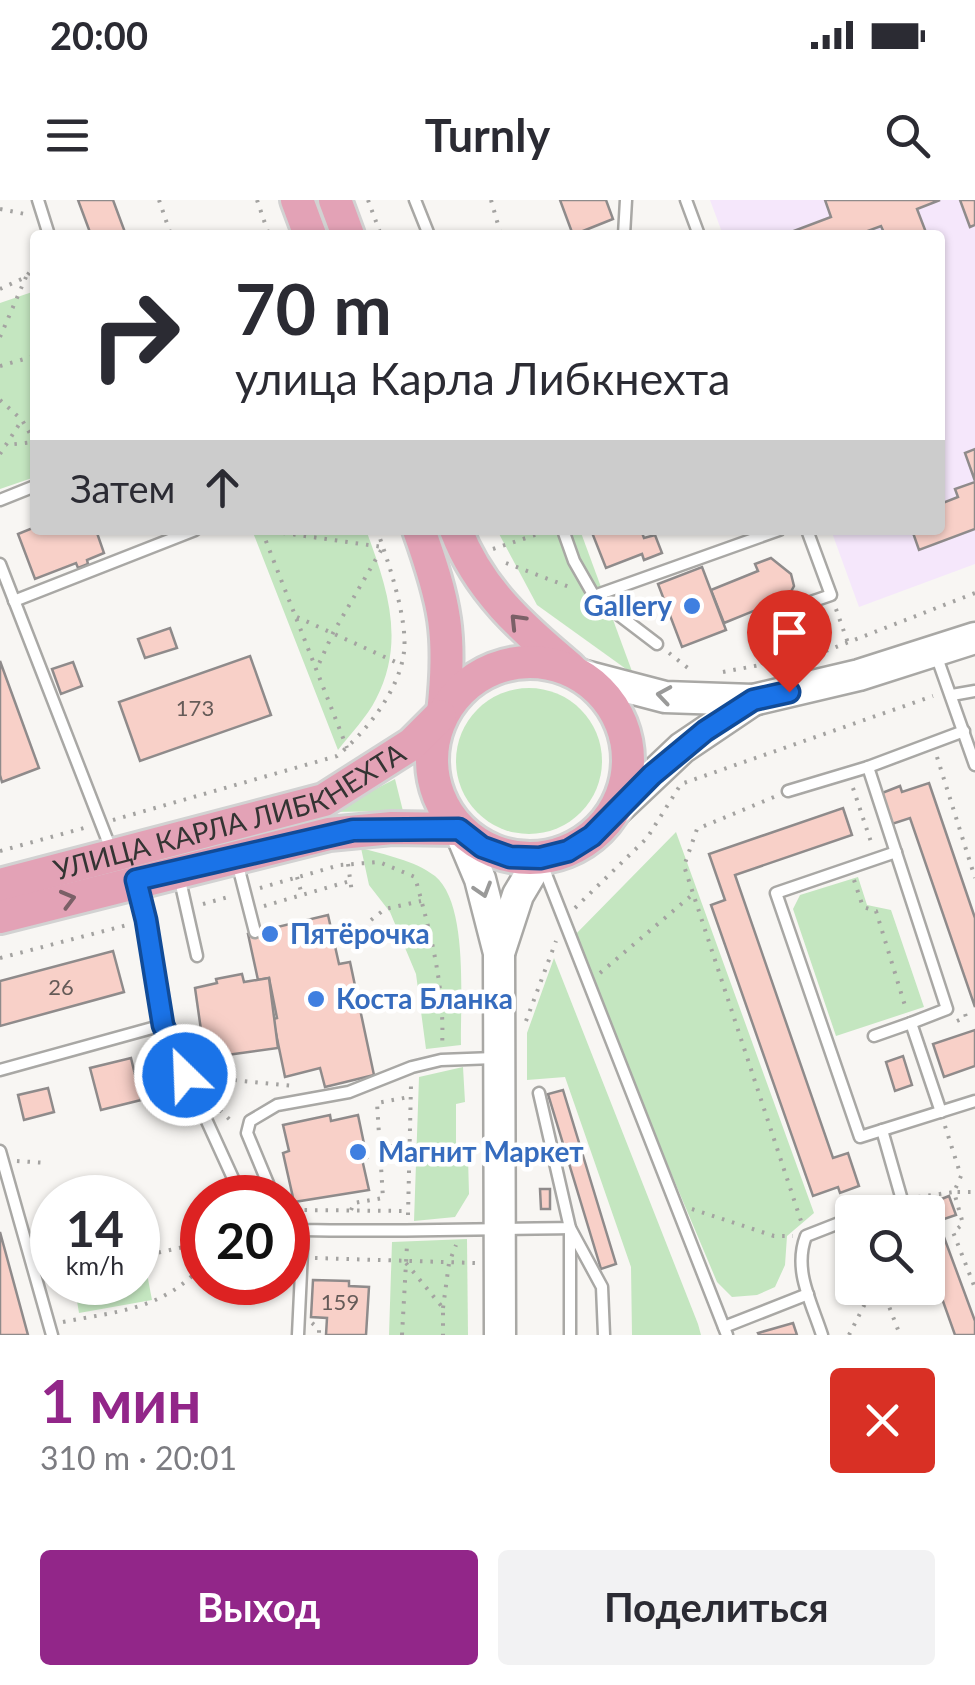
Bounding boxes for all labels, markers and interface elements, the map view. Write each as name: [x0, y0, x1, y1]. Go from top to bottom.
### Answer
text: 20:00: [50, 12, 148, 58]
icon: menu: [40, 108, 95, 163]
text: Turnly: [425, 108, 550, 162]
icon: search: [880, 108, 935, 163]
text: 70 m: [235, 266, 392, 350]
icon: right: [70, 270, 200, 400]
text: улица Карла Либкнехта: [235, 351, 730, 405]
icon: ahead: [195, 460, 250, 515]
text: Затем: [70, 465, 175, 511]
place label: Gallery: [583, 588, 672, 622]
pin: [747, 590, 832, 693]
marker: Gallery: [681, 595, 703, 617]
icon: arrive: [762, 605, 817, 660]
one-way arrow: [511, 614, 529, 632]
one-way arrow: [656, 685, 672, 706]
house number: 173: [176, 694, 214, 721]
street label: УЛИЦА КАРЛА ЛИБКНЕХТА: [50, 735, 411, 886]
one-way arrow: [471, 880, 492, 897]
one-way arrow: [59, 889, 76, 910]
place label: Пятёрочка: [290, 916, 430, 950]
marker: Пятёрочка: [259, 923, 281, 945]
house number: 26: [48, 973, 74, 1000]
place label: Коста Бланка: [336, 981, 513, 1015]
marker: Коста Бланка: [305, 988, 327, 1010]
position arrow: [133, 1023, 237, 1127]
place label: Магнит Маркет: [378, 1134, 584, 1168]
marker: Магнит Маркет: [347, 1141, 369, 1163]
speed limit sign: 20: [180, 1175, 310, 1305]
map controls: [835, 1195, 945, 1305]
button: search: [835, 1195, 945, 1305]
text: 14: [66, 1198, 124, 1258]
text: km/h: [66, 1250, 124, 1280]
house number: 159: [321, 1288, 359, 1315]
text: 1 мин: [40, 1364, 202, 1436]
button: close: [830, 1368, 935, 1473]
text: 310 m · 20:01: [40, 1438, 237, 1477]
button: Выход: [40, 1550, 478, 1665]
button: Поделиться: [498, 1550, 935, 1665]

